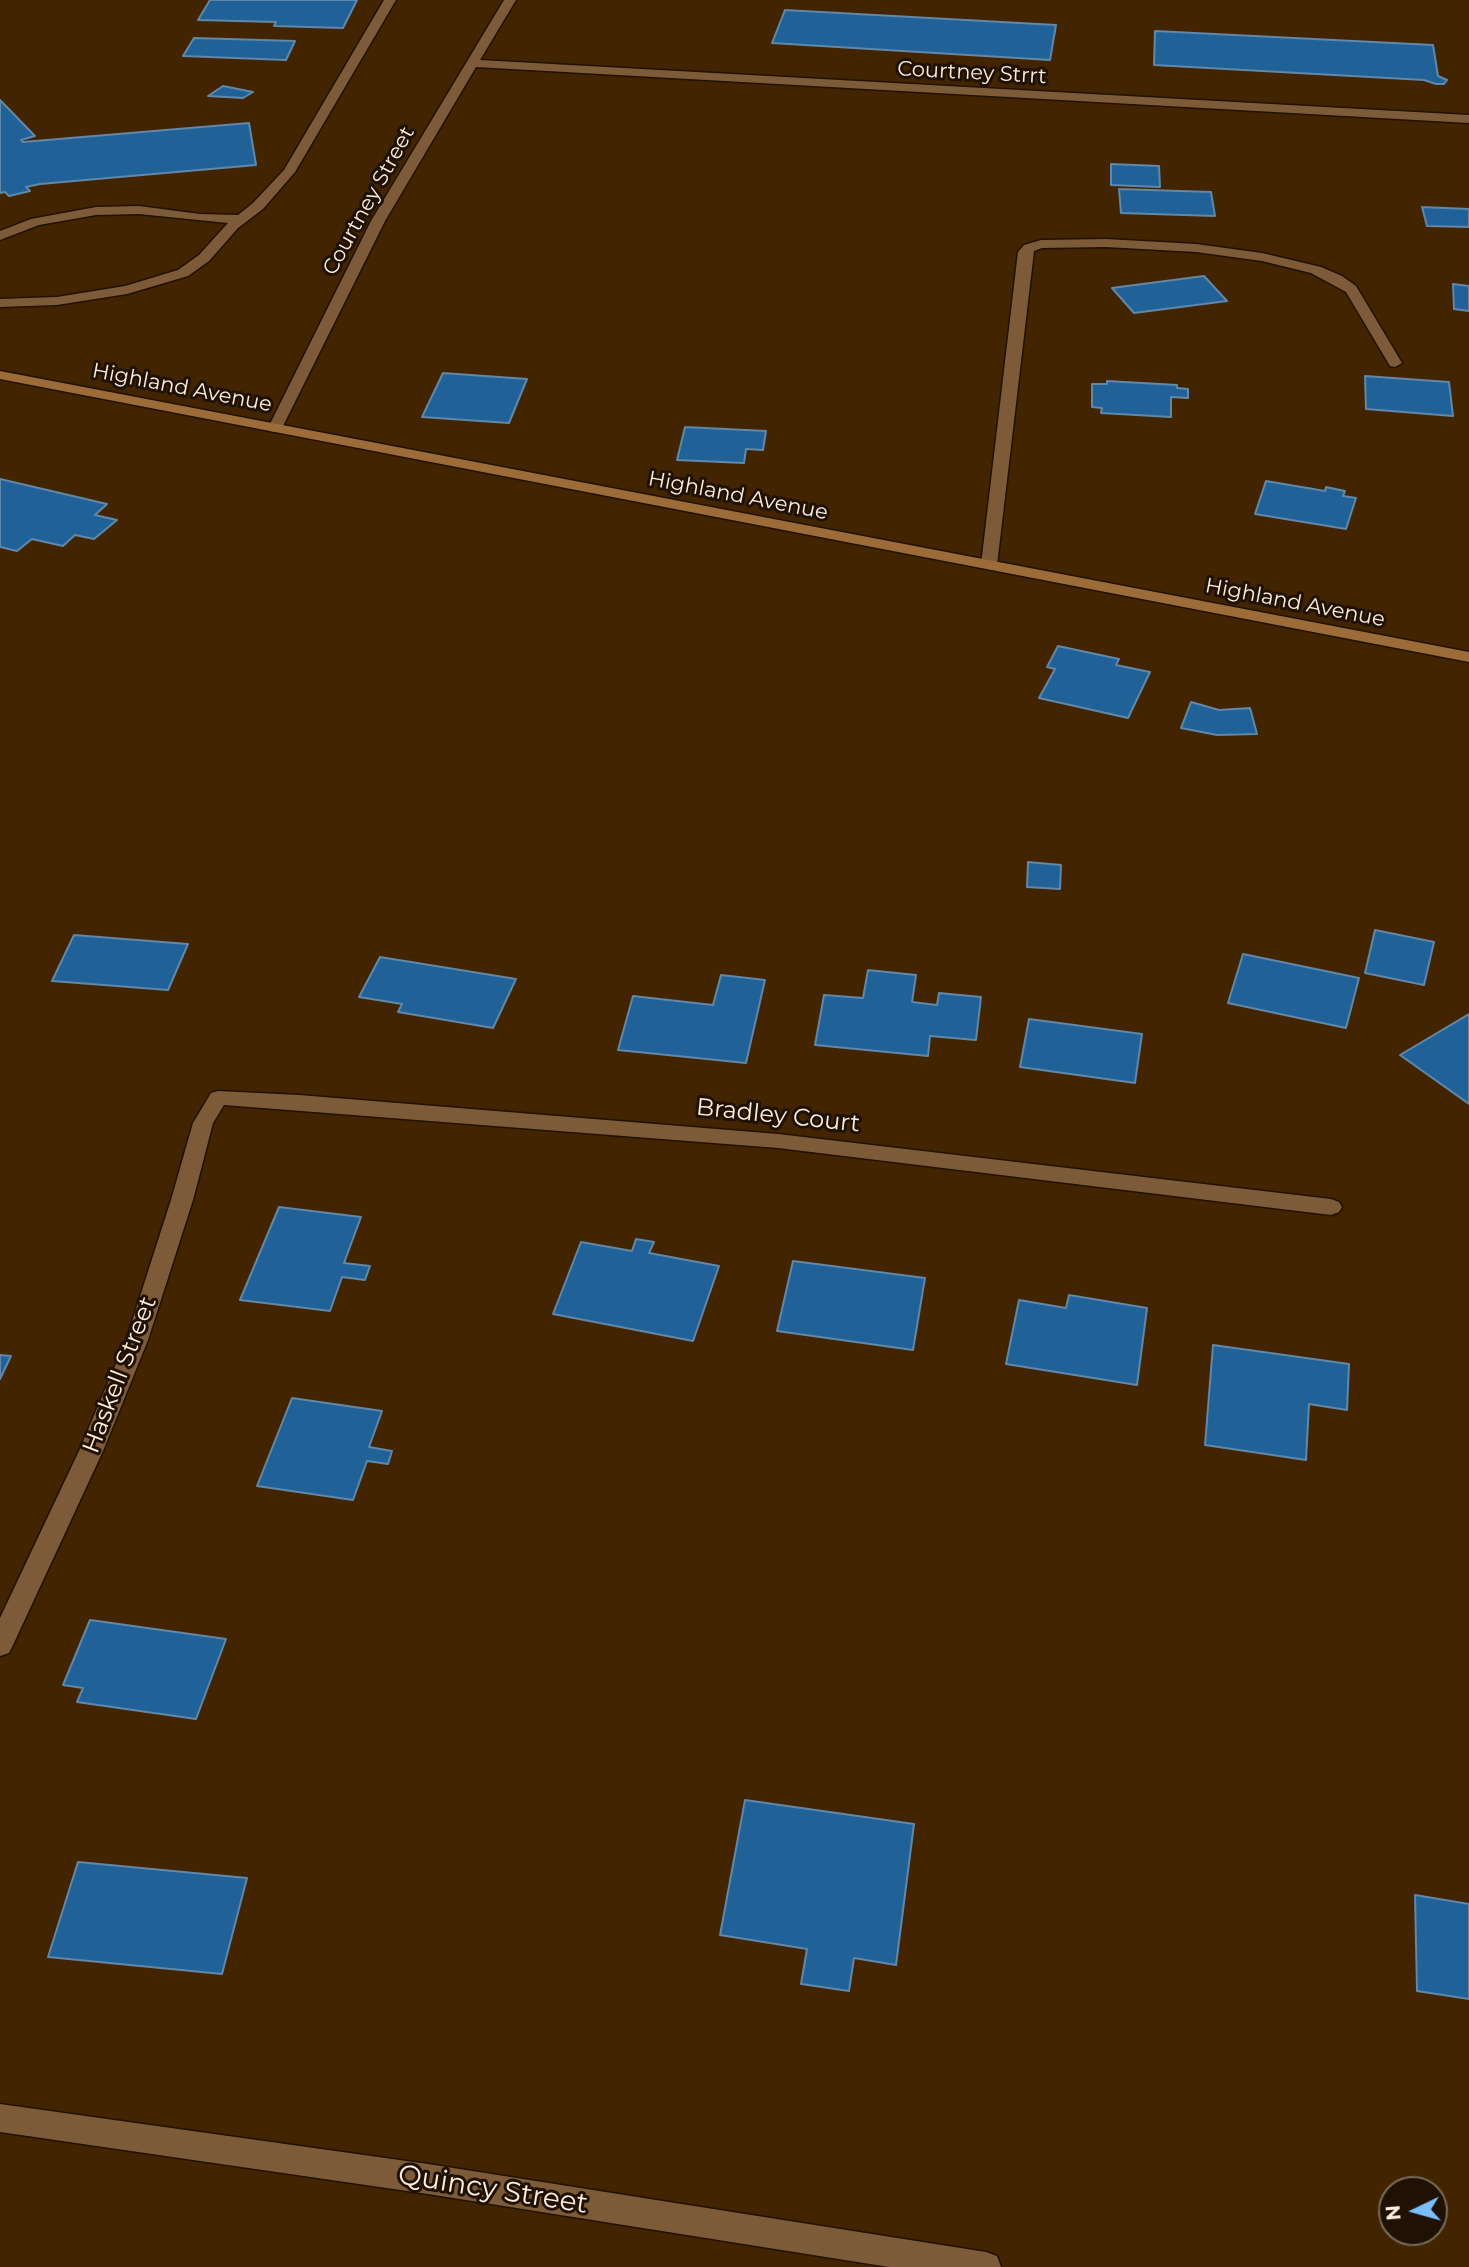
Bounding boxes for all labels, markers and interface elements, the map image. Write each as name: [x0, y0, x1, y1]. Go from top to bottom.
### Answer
street label: Courtney Strrt: [897, 57, 1047, 89]
street label: Courtney Street: [318, 122, 420, 280]
street label: Highland Avenue: [90, 358, 274, 418]
street label: Highland Avenue: [646, 466, 830, 526]
street label: Highland Avenue: [1203, 573, 1387, 633]
street label: Bradley Court: [695, 1093, 861, 1139]
street label: Haskell Street: [77, 1293, 163, 1457]
street label: Quincy Street: [396, 2158, 590, 2222]
north arrow: [1378, 2176, 1448, 2246]
text: N: [1381, 2204, 1406, 2221]

